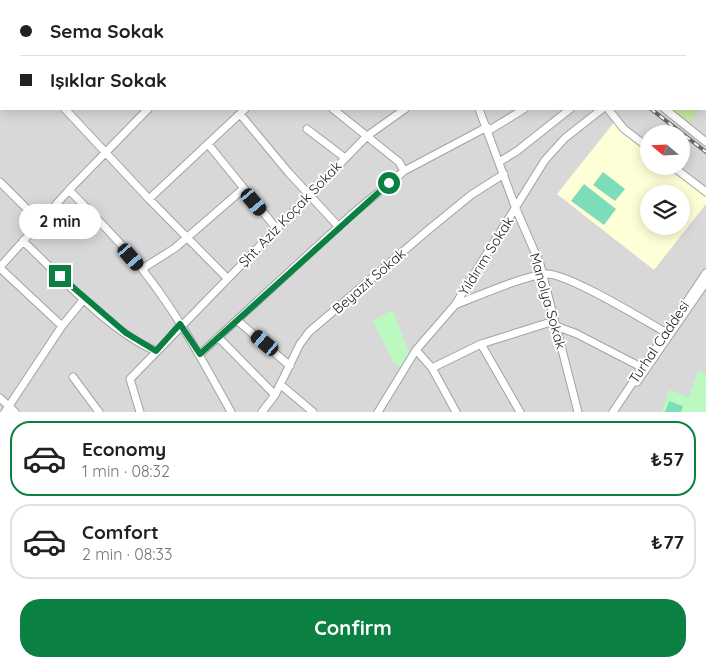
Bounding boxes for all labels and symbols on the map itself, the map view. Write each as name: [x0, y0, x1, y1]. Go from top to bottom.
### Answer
north arrow: [640, 125, 690, 175]
street label: Şht. Aziz Koçak Sokak: [235, 157, 345, 271]
route start: [378, 172, 400, 194]
car: [238, 186, 269, 218]
callout: 2 min: [19, 204, 101, 238]
street label: Yıldırım Sokak: [454, 213, 518, 299]
car: [115, 241, 146, 273]
street label: Beyazıt Sokak: [329, 244, 409, 318]
street label: Manolya Sokak: [526, 251, 570, 351]
route end: [49, 265, 71, 287]
street label: Turhal Caddesi: [625, 297, 693, 387]
car: [248, 328, 281, 358]

